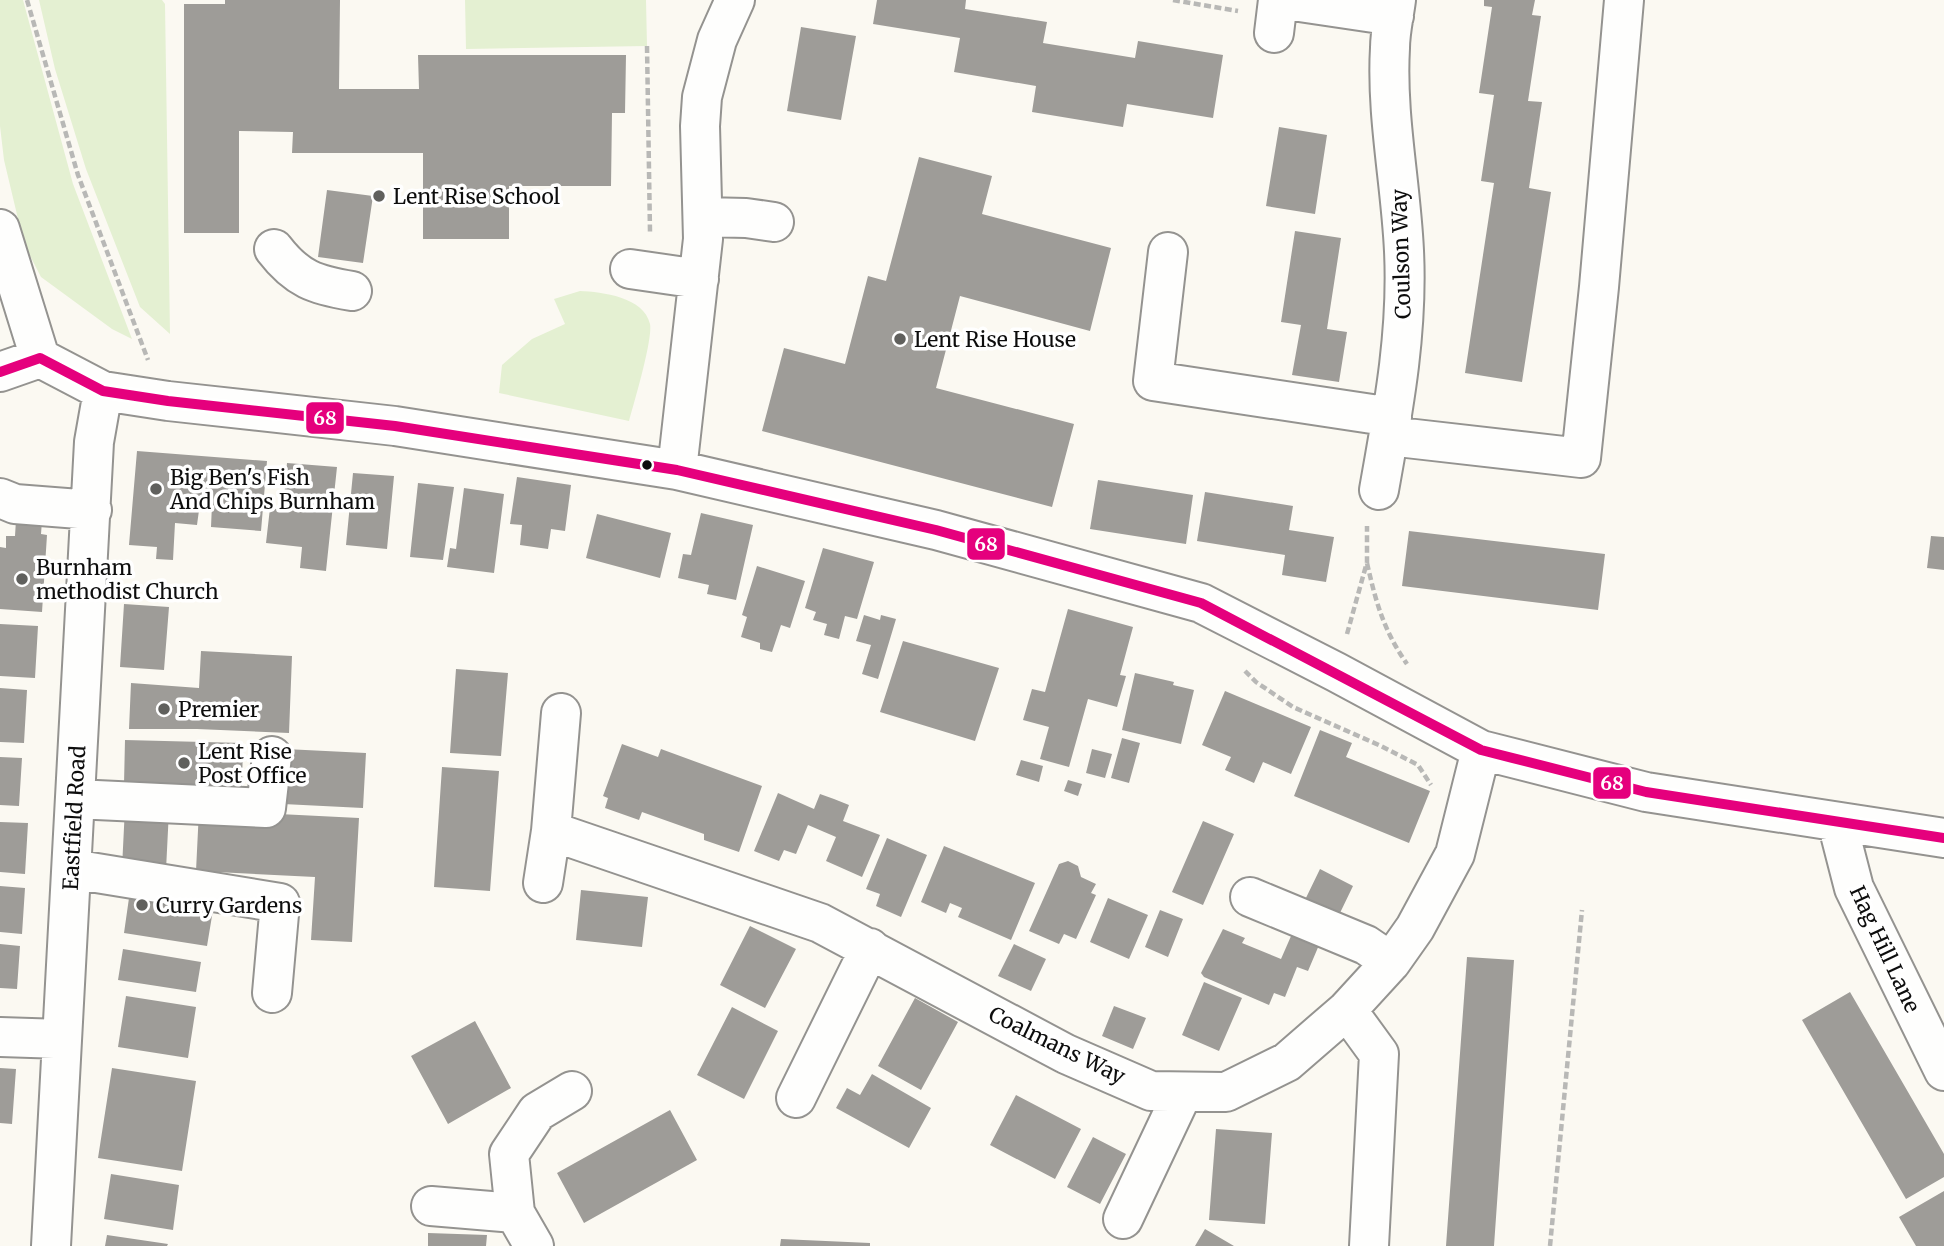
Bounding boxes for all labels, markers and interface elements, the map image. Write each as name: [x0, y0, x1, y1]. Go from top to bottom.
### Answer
place label: Lent Rise School: [393, 183, 561, 210]
marker: Lent Rise School: [371, 188, 387, 204]
street label: Coulson Way: [1385, 188, 1417, 319]
place label: Lent Rise House: [914, 326, 1076, 353]
marker: Lent Rise House: [892, 331, 908, 347]
line badge: 68: [305, 401, 345, 435]
text: 68: [313, 406, 337, 430]
unlabelled marker: [640, 458, 654, 472]
place label: Big Ben's Fish And Chips Burnham: [169, 464, 375, 515]
marker: Big Ben's Fish And Chips Burnham: [148, 481, 164, 497]
line badge: 68: [966, 527, 1006, 561]
text: 68: [974, 532, 998, 556]
place label: Burnham methodist Church: [36, 554, 219, 605]
marker: Burnham methodist Church: [14, 571, 30, 587]
place label: Premier: [178, 696, 259, 723]
marker: Premier: [156, 701, 172, 717]
place label: Lent Rise Post Office: [198, 738, 307, 789]
street label: Eastfield Road: [57, 744, 91, 891]
marker: Lent Rise Post Office: [176, 755, 192, 771]
line badge: 68: [1592, 766, 1632, 800]
text: 68: [1600, 771, 1624, 795]
street label: Hag Hill Lane: [1844, 881, 1926, 1017]
place label: Curry Gardens: [156, 892, 302, 919]
marker: Curry Gardens: [134, 897, 150, 913]
street label: Coalmans Way: [984, 1000, 1130, 1090]

